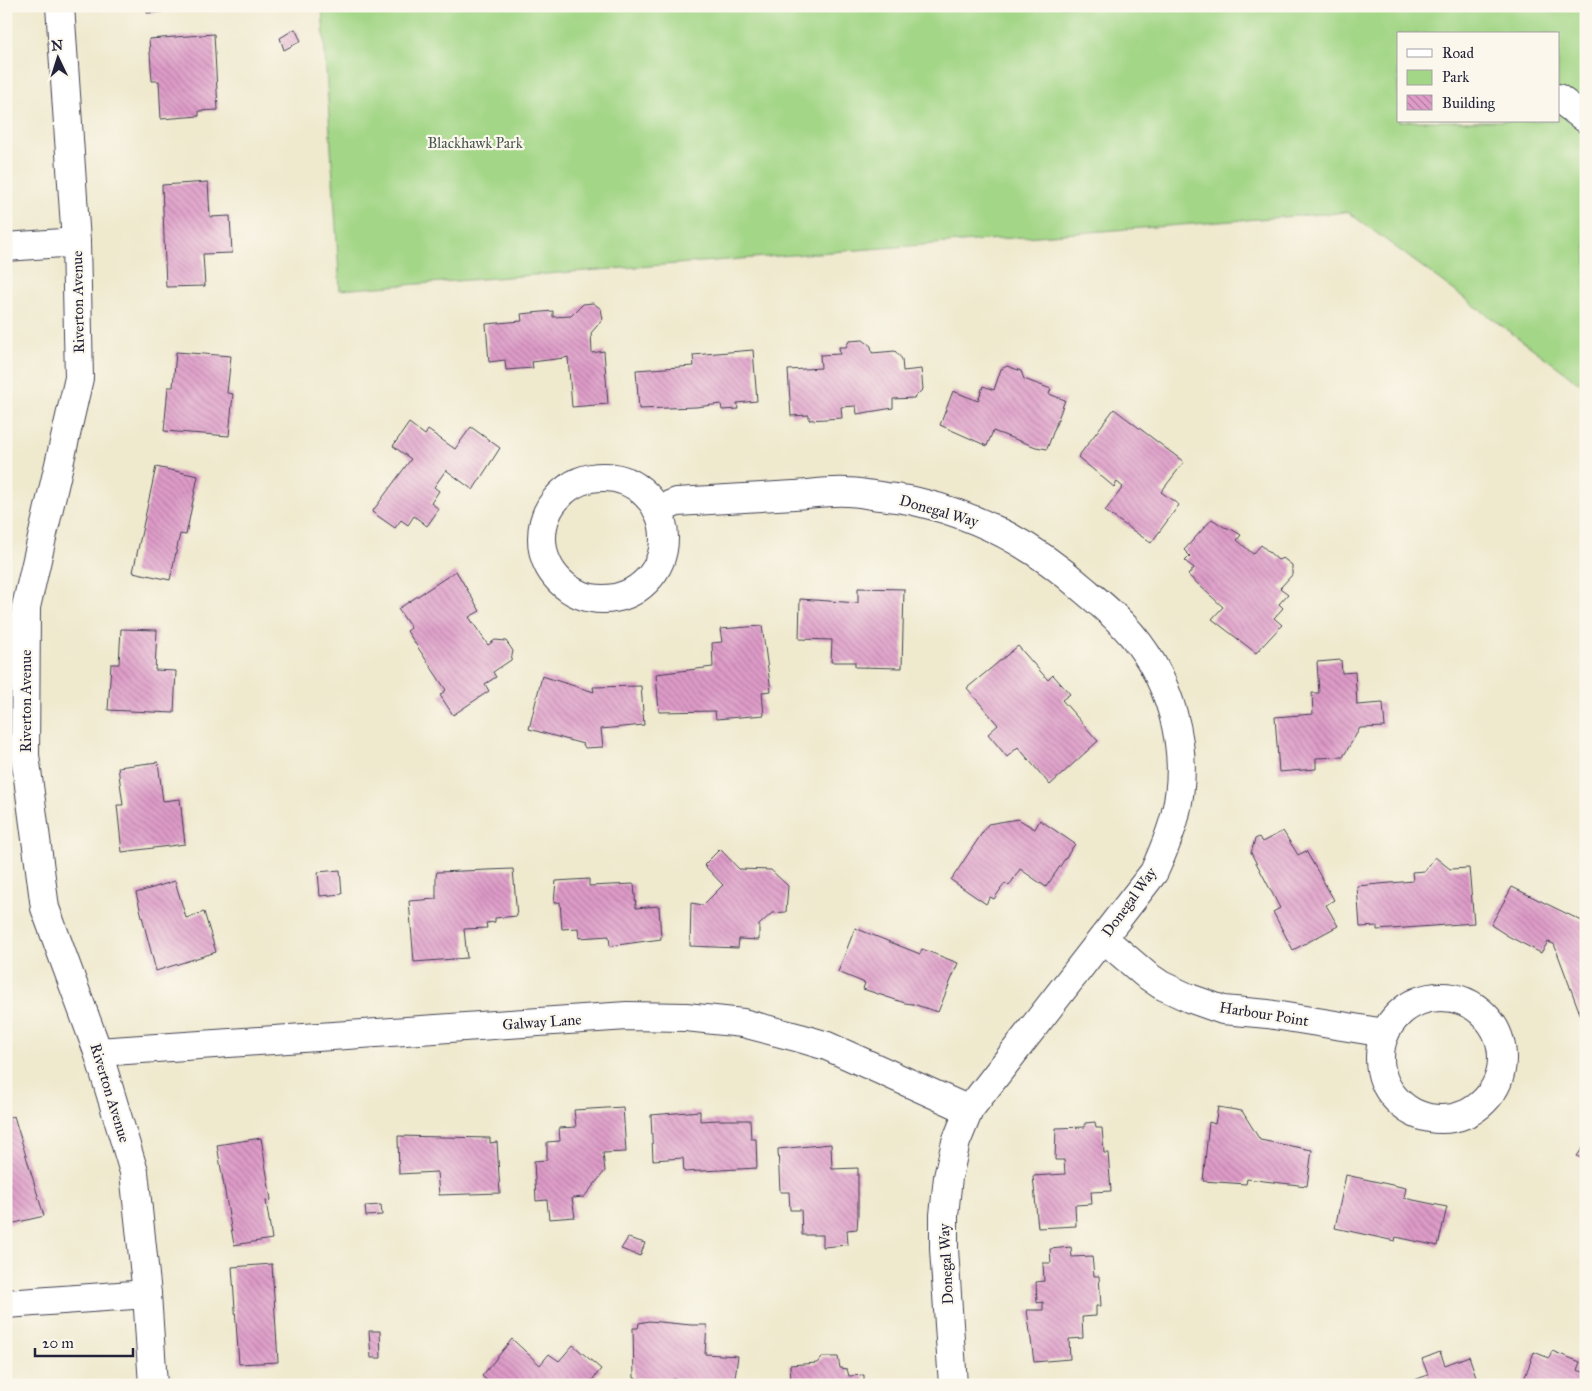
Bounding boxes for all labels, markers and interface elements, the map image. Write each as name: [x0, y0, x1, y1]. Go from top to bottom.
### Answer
north arrow: [32, 32, 82, 82]
legend: [1397, 32, 1560, 122]
text: N: [51, 37, 64, 54]
text: Road: [1442, 44, 1474, 62]
text: Park: [1442, 68, 1469, 86]
text: Building: [1442, 94, 1496, 112]
park label: Blackhawk Park: [427, 134, 523, 152]
street label: Riverton Avenue: [68, 250, 88, 354]
street label: Donegal Way: [897, 491, 981, 531]
street label: Riverton Avenue: [17, 650, 35, 752]
street label: Donegal Way: [1098, 863, 1161, 940]
street label: Harbour Point: [1218, 998, 1311, 1030]
street label: Galway Lane: [502, 1010, 582, 1034]
street label: Riverton Avenue: [86, 1041, 134, 1145]
street label: Donegal Way: [935, 1222, 957, 1305]
scale bar: [35, 1326, 132, 1358]
text: 20 m: [42, 1334, 74, 1352]

